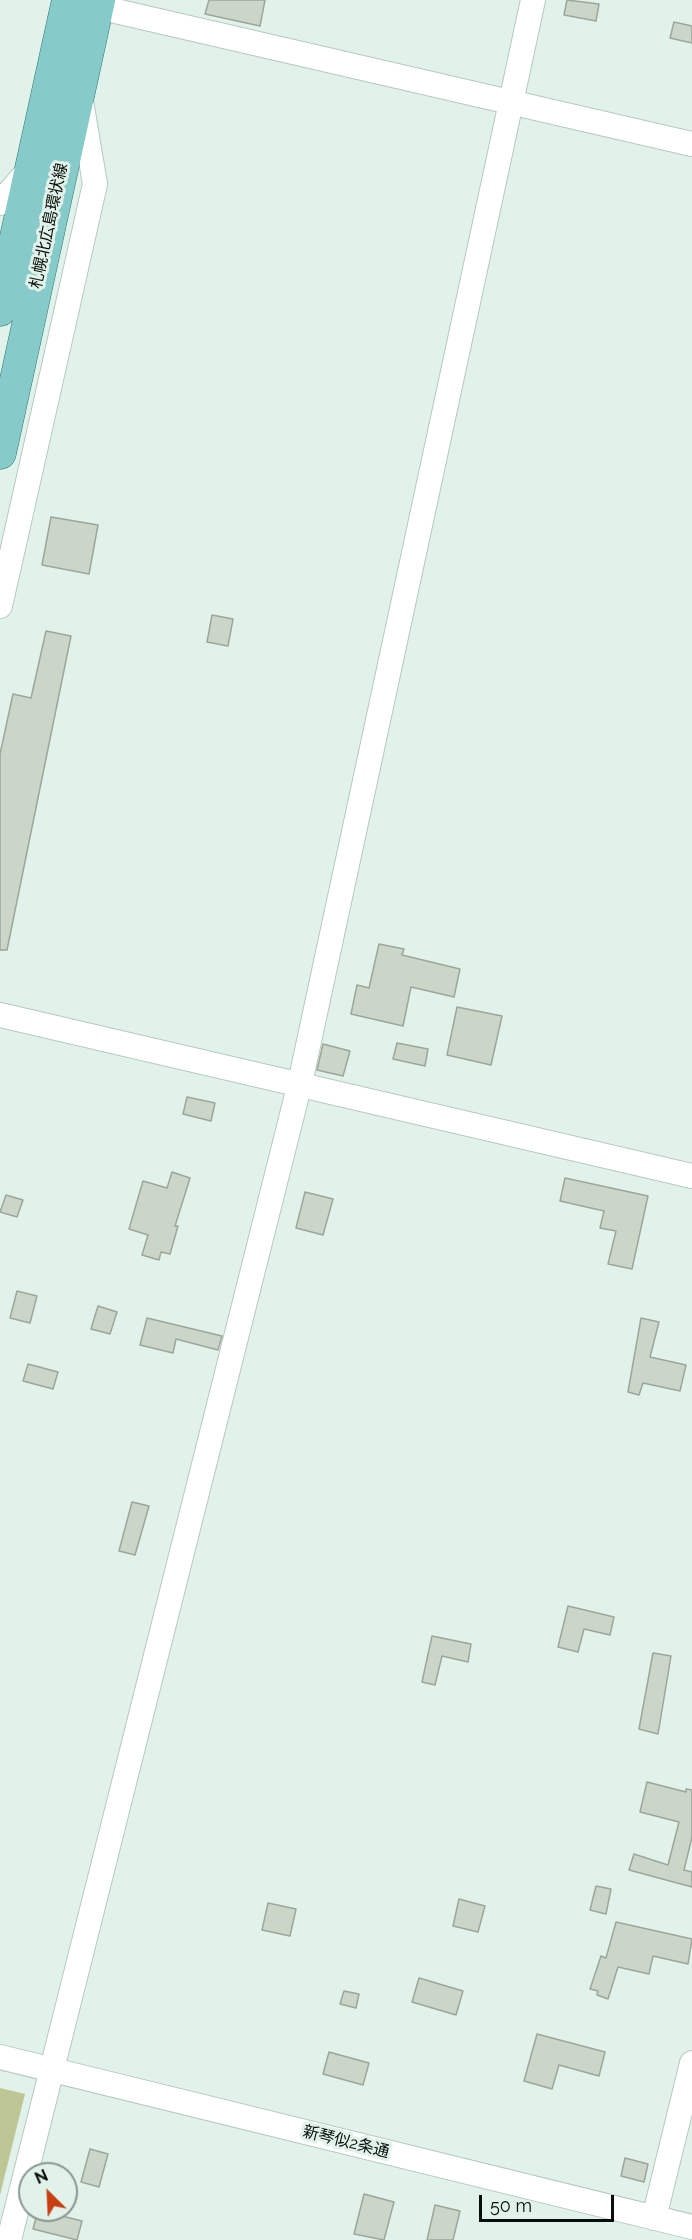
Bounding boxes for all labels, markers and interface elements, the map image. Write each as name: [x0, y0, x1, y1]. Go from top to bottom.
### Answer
street label: 札幌北広島環状線: [26, 161, 72, 291]
street label: 新琴似2条通: [301, 2122, 391, 2162]
north arrow: [18, 2162, 78, 2222]
text: N: [32, 2166, 51, 2188]
scale bar: [482, 2183, 617, 2221]
text: 50 m: [490, 2195, 532, 2216]

